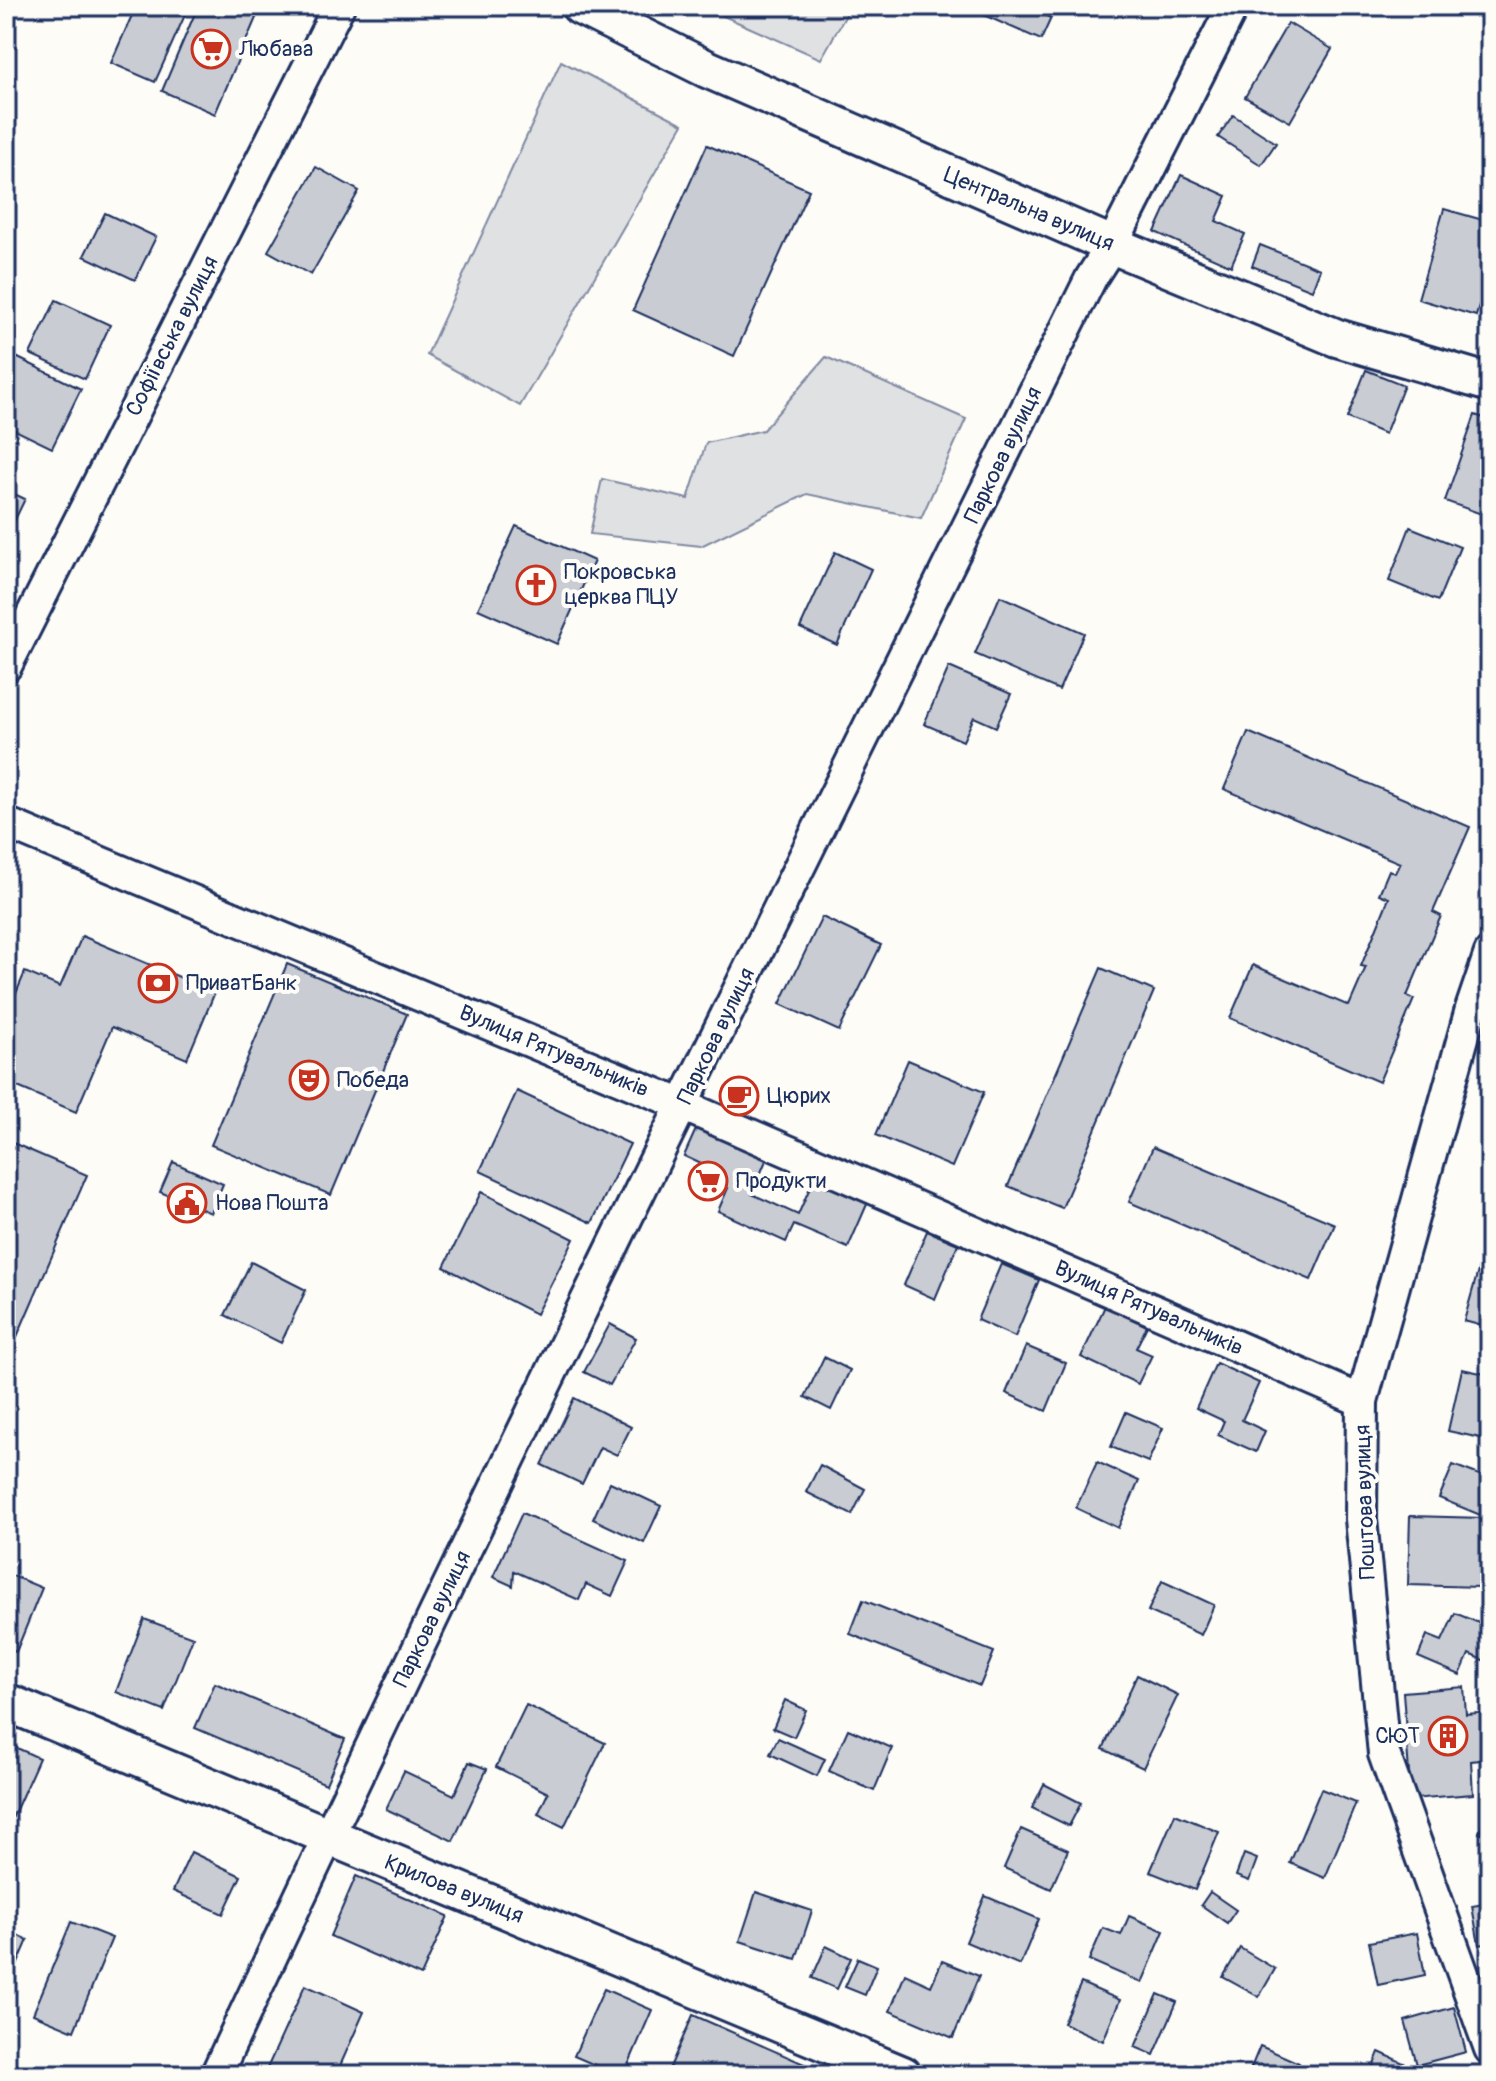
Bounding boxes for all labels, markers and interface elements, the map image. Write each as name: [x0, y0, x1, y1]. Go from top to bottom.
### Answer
supermarket icon: Любава: [190, 28, 232, 70]
place label: Любава: [238, 35, 313, 63]
street label: Центральна вулиця: [940, 160, 1118, 258]
street label: Софіївська вулиця: [119, 251, 225, 421]
street label: Паркова вулиця: [958, 382, 1048, 528]
place label: Покровська церква ПЦУ: [564, 558, 678, 611]
church icon: Покровська церква ПЦУ: [515, 564, 557, 606]
bank icon: ПриватБанк: [137, 962, 179, 1004]
street label: Паркова вулиця: [671, 963, 761, 1109]
place label: ПриватБанк: [186, 969, 297, 997]
street label: Вулиця Рятувальників: [455, 998, 653, 1104]
theatre icon: Победа: [288, 1059, 330, 1101]
place label: Победа: [337, 1066, 409, 1094]
cafe icon: Цюрих: [718, 1075, 760, 1117]
place label: Цюрих: [767, 1082, 831, 1110]
supermarket icon: Продукти: [687, 1160, 729, 1202]
place label: Продукти: [736, 1167, 826, 1195]
public building icon: Нова Пошта: [166, 1182, 208, 1224]
place label: Нова Пошта: [215, 1189, 328, 1217]
street label: Вулиця Рятувальників: [1050, 1254, 1248, 1362]
street label: Поштова вулиця: [1348, 1424, 1382, 1580]
street label: Паркова вулиця: [387, 1546, 477, 1692]
building icon: СЮТ: [1427, 1715, 1469, 1757]
place label: СЮТ: [1375, 1722, 1420, 1750]
street label: Крилова вулиця: [380, 1848, 528, 1930]

